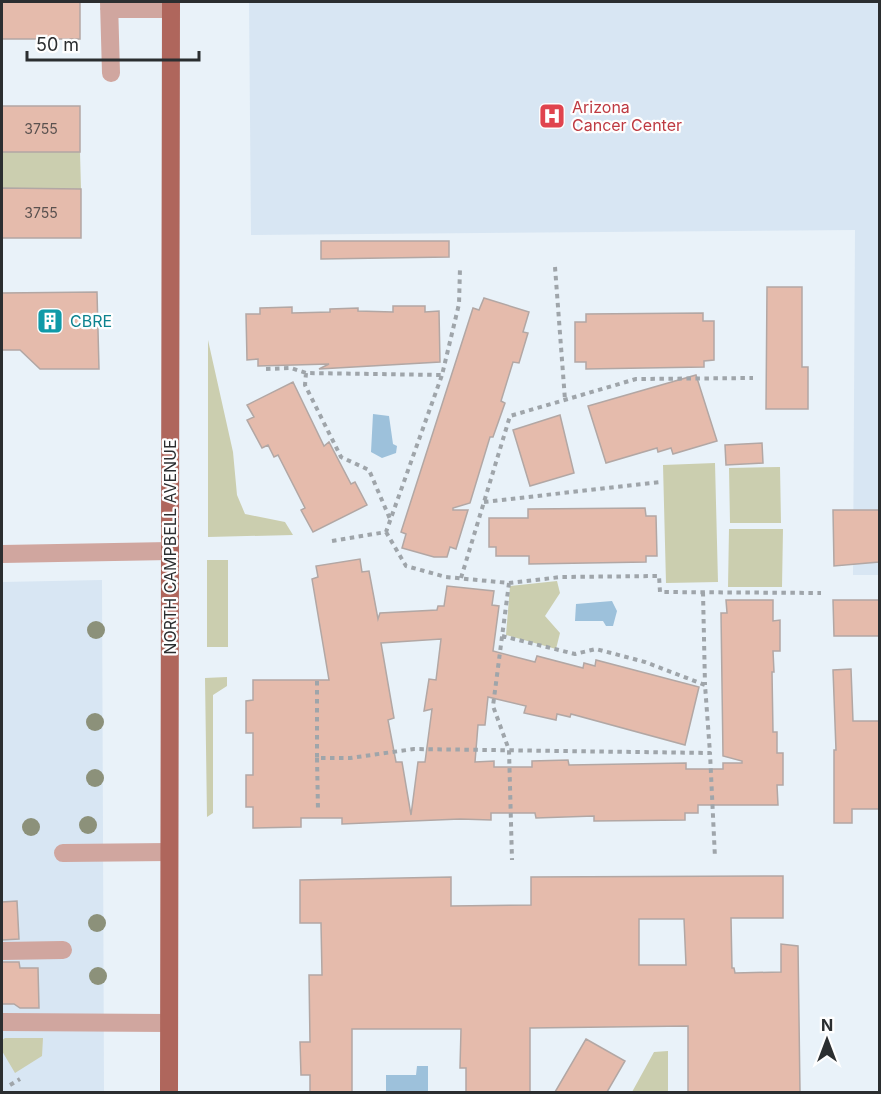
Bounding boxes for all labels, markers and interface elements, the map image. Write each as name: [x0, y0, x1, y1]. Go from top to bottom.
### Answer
scale bar: [27, 24, 200, 62]
text: 50 m: [36, 34, 79, 55]
place label: Arizona Cancer Center: [572, 97, 682, 135]
hospital icon: Arizona Cancer Center: [537, 101, 567, 131]
house number: 3755: [24, 120, 58, 137]
house number: 3755: [24, 204, 58, 221]
building icon: CBRE: [35, 306, 65, 336]
place label: CBRE: [70, 311, 112, 331]
street label: NORTH CAMPBELL AVENUE: [160, 439, 180, 655]
north arrow: [797, 1010, 857, 1070]
text: N: [821, 1015, 833, 1035]

